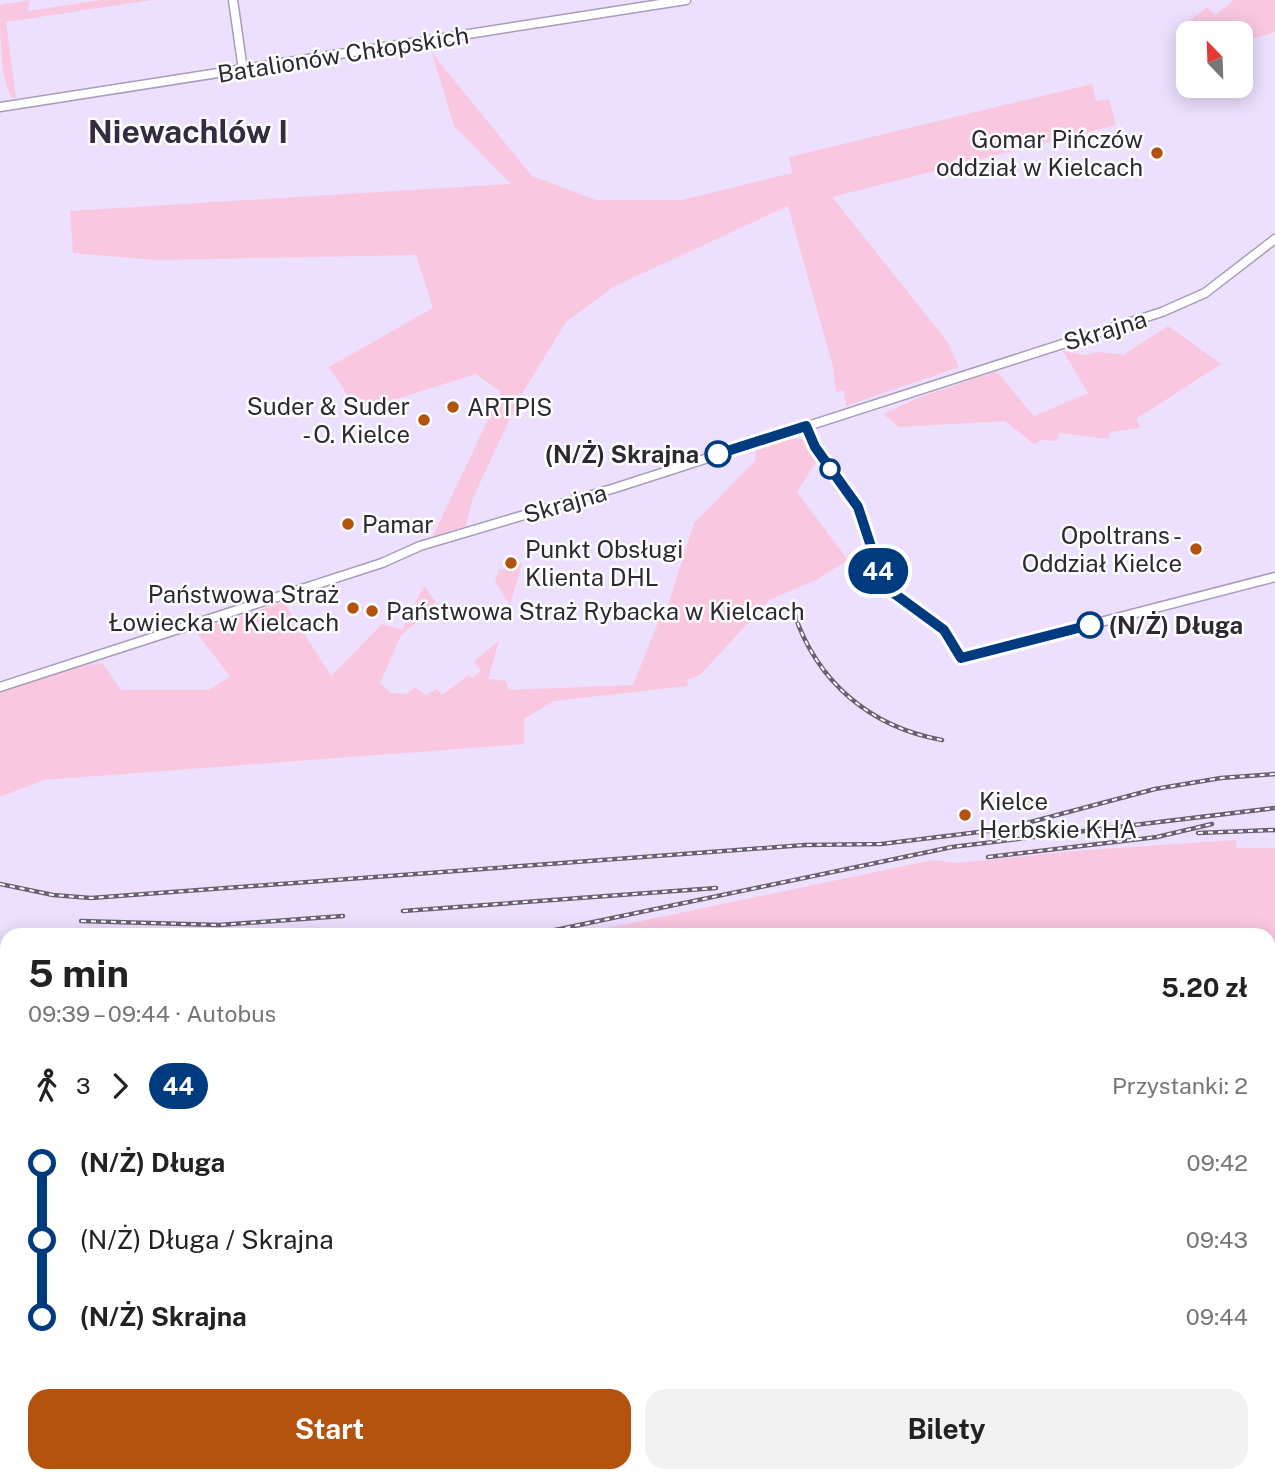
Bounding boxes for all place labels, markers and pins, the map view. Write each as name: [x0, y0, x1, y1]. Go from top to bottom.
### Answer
place label: Gomar Pińczów oddział w Kielcach: [936, 125, 1143, 181]
marker: Gomar Pińczów oddział w Kielcach: [1149, 145, 1165, 161]
place label: Suder & Suder - O. Kielce: [247, 392, 410, 448]
place label: ARTPIS: [467, 393, 552, 421]
marker: ARTPIS: [445, 399, 461, 415]
marker: Suder & Suder - O. Kielce: [416, 412, 432, 428]
place label: (N/Ż) Skrajna: [545, 440, 699, 468]
marker: (N/Ż) Skrajna: [705, 441, 731, 467]
unlabelled marker: [820, 459, 840, 479]
place label: Pamar: [362, 510, 434, 538]
marker: Pamar: [340, 516, 356, 532]
place label: Opoltrans - Oddział Kielce: [1022, 521, 1182, 577]
place label: Punkt Obsługi Klienta DHL: [525, 535, 683, 591]
marker: Opoltrans - Oddział Kielce: [1188, 541, 1204, 557]
marker: Punkt Obsługi Klienta DHL: [503, 555, 519, 571]
place label: Państwowa Straż Łowiecka w Kielcach: [109, 580, 339, 636]
place label: Państwowa Straż Rybacka w Kielcach: [386, 597, 805, 625]
marker: Państwowa Straż Łowiecka w Kielcach: [345, 600, 361, 616]
marker: Państwowa Straż Rybacka w Kielcach: [364, 603, 380, 619]
place label: (N/Ż) Długa: [1109, 611, 1243, 639]
marker: (N/Ż) Długa: [1077, 612, 1103, 638]
place label: Kielce Herbskie KHA: [979, 787, 1137, 843]
marker: Kielce Herbskie KHA: [957, 807, 973, 823]

